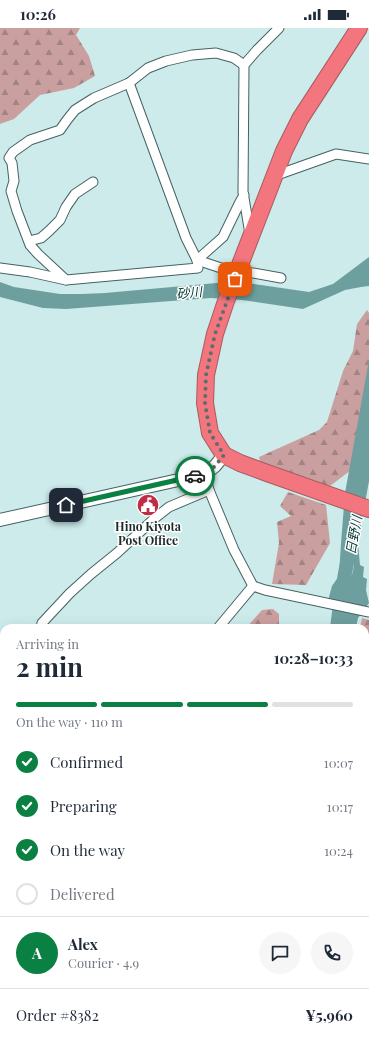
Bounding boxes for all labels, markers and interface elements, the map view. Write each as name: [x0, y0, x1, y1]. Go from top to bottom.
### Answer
text: 10:26: [20, 4, 56, 24]
pin: [218, 262, 252, 296]
icon: bag: [224, 268, 246, 290]
water label: 砂川: [175, 282, 205, 302]
courier: [175, 456, 215, 496]
icon: car: [184, 465, 206, 487]
pin: [49, 488, 83, 522]
public building icon: Hino Kiyota Post Office: [135, 492, 161, 518]
icon: home: [55, 494, 77, 516]
water label: 日野川: [341, 512, 365, 556]
place label: Hino Kiyota Post Office: [115, 518, 182, 548]
text: Arriving in: [16, 635, 79, 652]
text: 10:28–10:33: [274, 648, 353, 668]
text: 2 min: [16, 649, 83, 684]
text: On the way · 110 m: [16, 713, 123, 730]
icon: check: [16, 751, 38, 773]
text: Confirmed: [50, 752, 123, 772]
text: 10:07: [324, 754, 353, 771]
icon: check: [16, 795, 38, 817]
text: Preparing: [50, 796, 117, 816]
text: 10:17: [327, 798, 353, 815]
icon: check: [16, 839, 38, 861]
text: On the way: [50, 840, 125, 860]
text: 10:24: [324, 842, 353, 859]
text: Delivered: [50, 884, 115, 904]
button: chat: [259, 932, 301, 974]
button: phone: [311, 932, 353, 974]
text: Alex: [68, 934, 98, 954]
text: A: [32, 943, 42, 963]
text: Courier · 4.9: [68, 954, 139, 971]
text: Order #8382: [16, 1005, 99, 1025]
text: ¥5,960: [306, 1005, 353, 1025]

